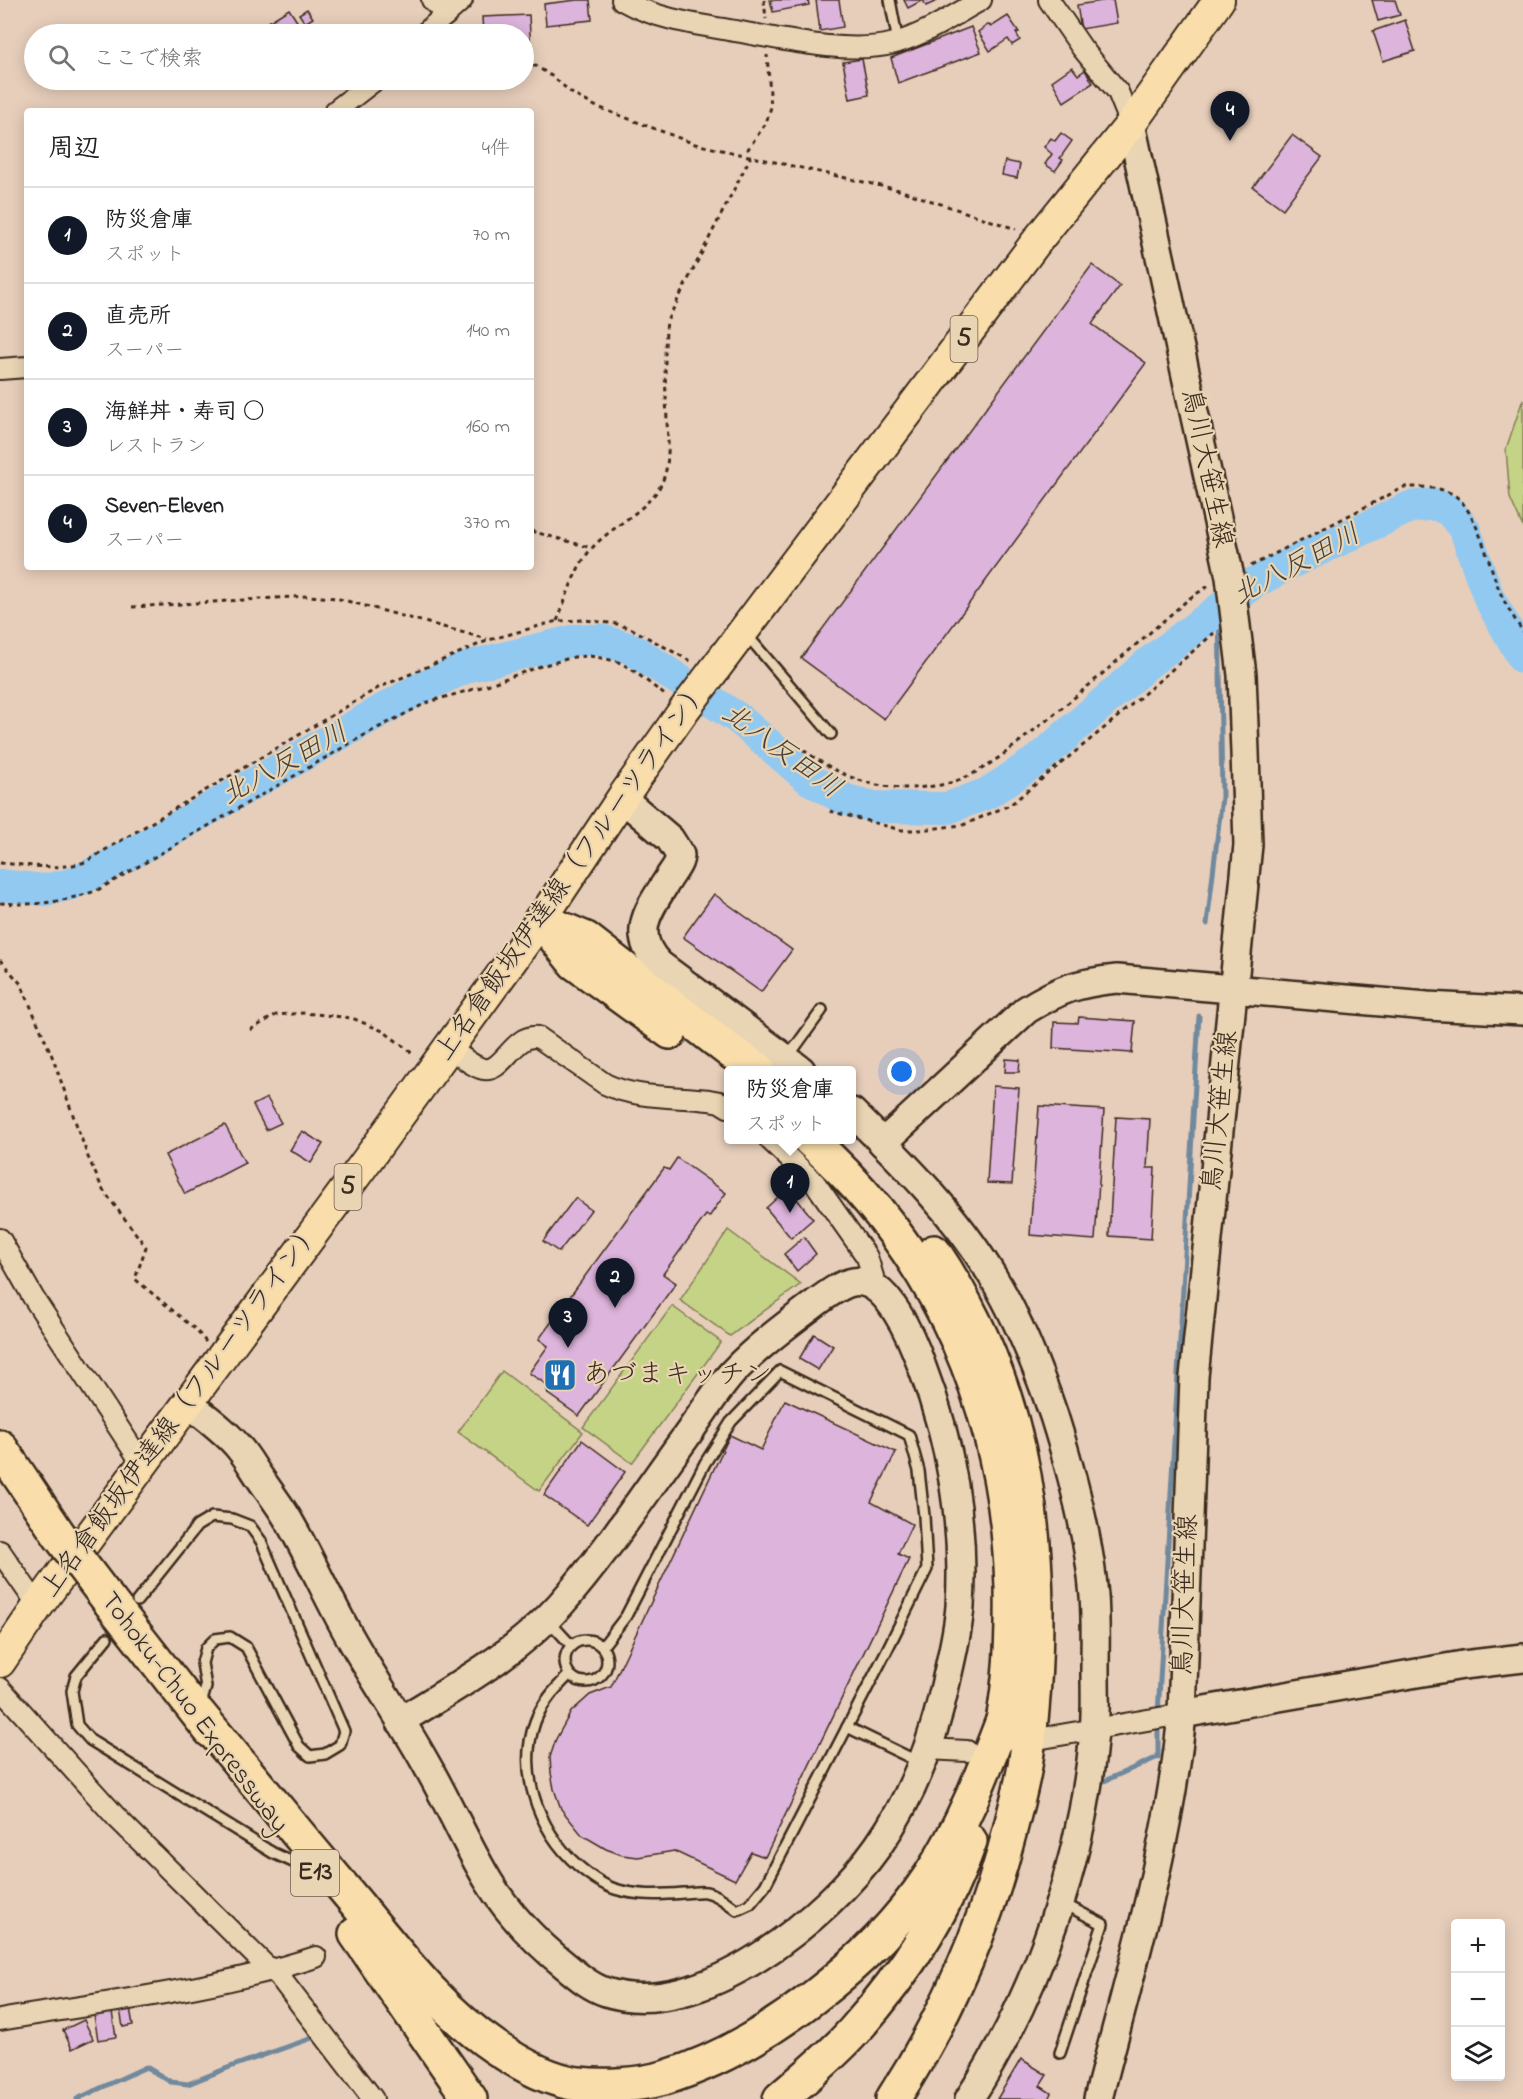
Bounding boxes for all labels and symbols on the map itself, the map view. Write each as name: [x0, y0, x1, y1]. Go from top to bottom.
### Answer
pin: 4: [1210, 92, 1250, 141]
road number: 5: [950, 316, 978, 362]
street label: 鳥川大笹生線: [1170, 385, 1242, 551]
water label: 北八反田川: [1226, 515, 1368, 617]
street label: 上名倉飯坂伊達線（フルーツライン）: [426, 672, 720, 1070]
water label: 北八反田川: [712, 694, 850, 810]
water label: 北八反田川: [214, 713, 356, 817]
street label: 鳥川大笹生線: [1193, 1028, 1249, 1194]
your location: [887, 1057, 916, 1086]
road number: 5: [334, 1164, 362, 1210]
pin: 1: [770, 1164, 810, 1213]
street label: 上名倉飯坂伊達線（フルーツライン）: [32, 1214, 332, 1606]
pin: 2: [596, 1258, 634, 1308]
pin: 3: [548, 1298, 588, 1348]
place label: あづまキッチン: [583, 1356, 772, 1395]
restaurant icon: あづまキッチン: [542, 1357, 578, 1393]
street label: 鳥川大笹生線: [1164, 1513, 1208, 1677]
street label: Tohoku-Chuo Expressway: [90, 1584, 298, 1842]
road number: E13: [291, 1850, 339, 1896]

